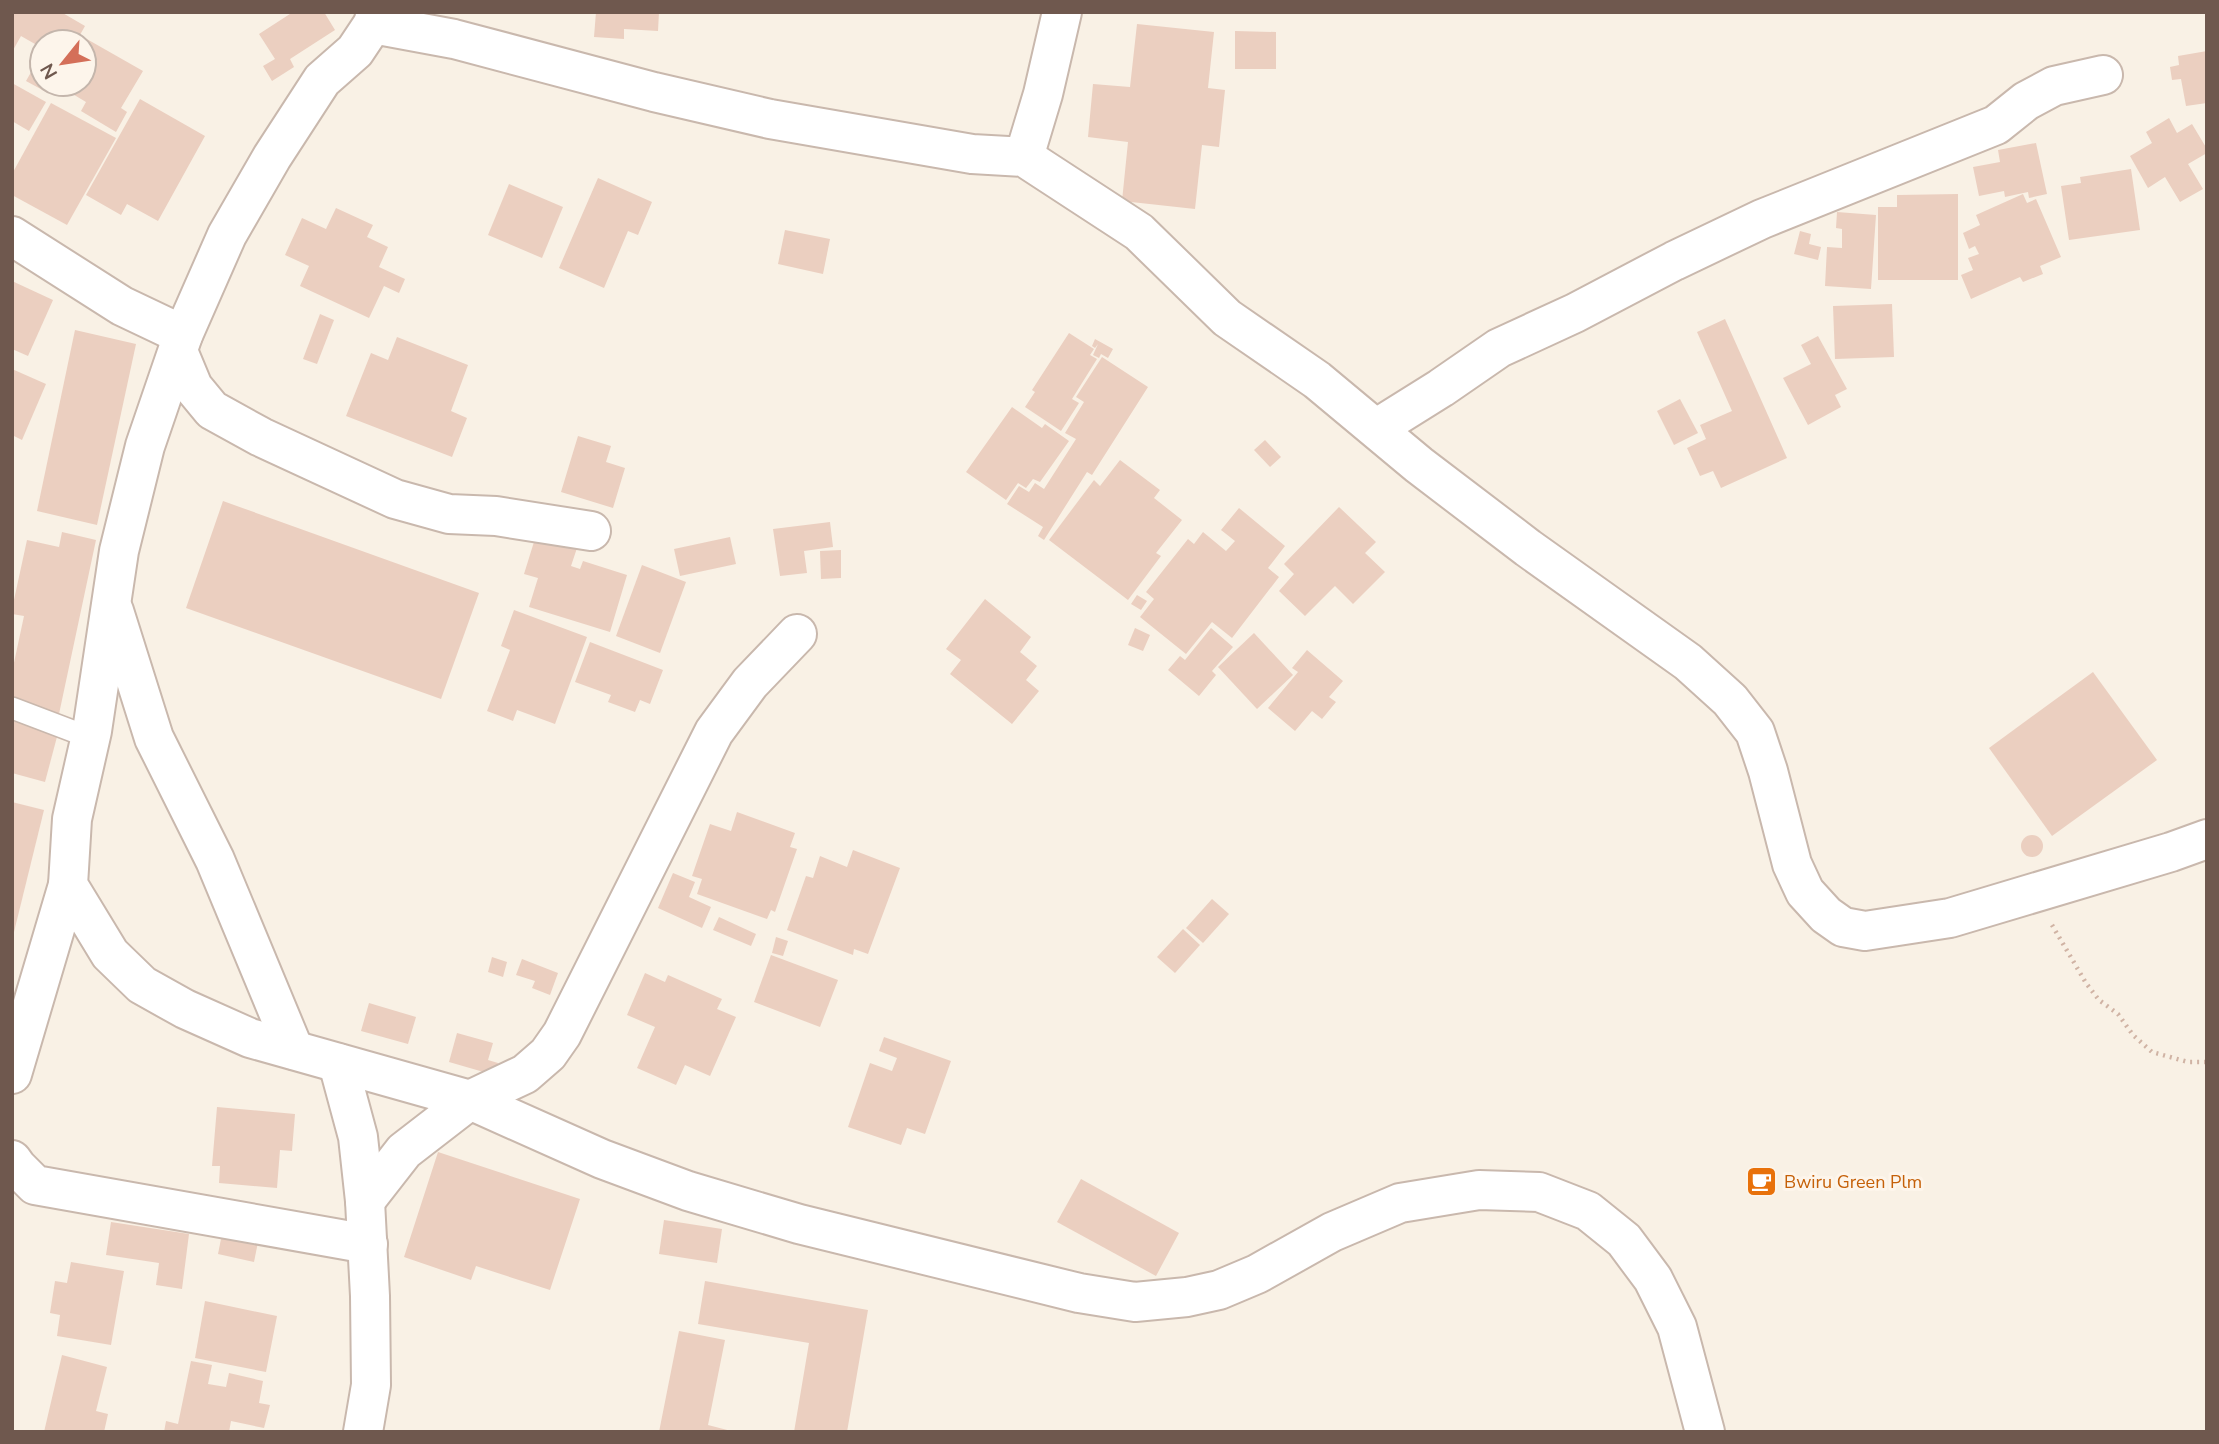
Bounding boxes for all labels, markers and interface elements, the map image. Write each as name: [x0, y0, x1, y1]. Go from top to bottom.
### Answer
north arrow: [28, 28, 98, 98]
text: N: [34, 58, 64, 84]
cafe icon: Bwiru Green Plm: [1744, 1165, 1778, 1199]
place label: Bwiru Green Plm: [1784, 1170, 1922, 1194]

